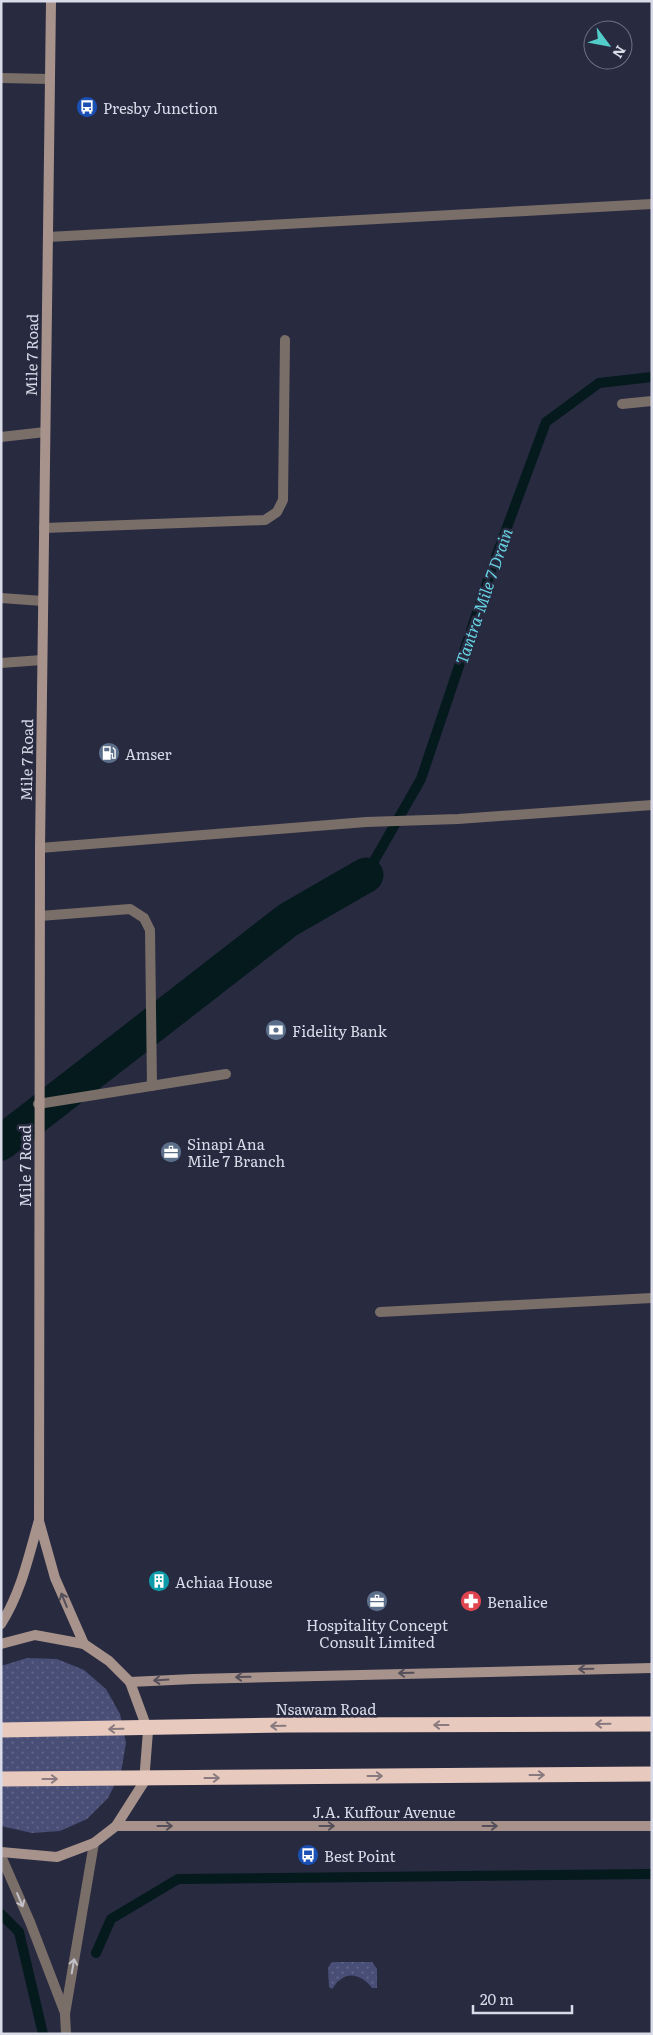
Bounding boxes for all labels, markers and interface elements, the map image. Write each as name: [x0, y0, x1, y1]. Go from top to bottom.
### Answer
north arrow: [583, 20, 633, 70]
text: N: [608, 42, 631, 63]
bus stop icon: Presby Junction: [75, 95, 99, 119]
place label: Presby Junction: [103, 96, 218, 119]
street label: Mile 7 Road: [19, 314, 43, 396]
water label: Tantra-Mile 7 Drain: [448, 524, 518, 667]
street label: Mile 7 Road: [14, 719, 38, 801]
fuel station icon: Amser: [97, 741, 121, 765]
place label: Amser: [125, 742, 172, 765]
bank icon: Fidelity Bank: [264, 1018, 288, 1042]
place label: Fidelity Bank: [292, 1019, 388, 1042]
street label: Mile 7 Road: [13, 1125, 36, 1207]
place label: Sinapi Ana Mile 7 Branch: [187, 1132, 285, 1172]
office icon: Sinapi Ana Mile 7 Branch: [159, 1140, 183, 1164]
building icon: Achiaa House: [147, 1569, 171, 1593]
place label: Achiaa House: [175, 1570, 273, 1593]
office icon: Hospitality Concept Consult Limited: [365, 1589, 389, 1613]
pharmacy icon: Benalice: [459, 1589, 483, 1613]
place label: Benalice: [487, 1590, 548, 1613]
one-way arrow: [59, 1593, 68, 1608]
place label: Hospitality Concept Consult Limited: [306, 1613, 448, 1653]
one-way arrow: [578, 1664, 594, 1674]
one-way arrow: [398, 1669, 414, 1678]
one-way arrow: [235, 1673, 251, 1682]
one-way arrow: [154, 1676, 170, 1685]
street label: Nsawam Road: [276, 1697, 376, 1720]
one-way arrow: [433, 1720, 449, 1730]
one-way arrow: [595, 1720, 611, 1729]
one-way arrow: [270, 1721, 286, 1730]
one-way arrow: [108, 1724, 124, 1733]
one-way arrow: [529, 1770, 545, 1780]
one-way arrow: [366, 1771, 383, 1781]
one-way arrow: [204, 1773, 220, 1782]
one-way arrow: [42, 1774, 58, 1784]
street label: J.A. Kuffour Avenue: [312, 1800, 456, 1823]
one-way arrow: [156, 1821, 173, 1831]
one-way arrow: [319, 1821, 335, 1831]
one-way arrow: [482, 1821, 498, 1831]
bus stop icon: Best Point: [296, 1843, 320, 1867]
place label: Best Point: [324, 1844, 396, 1867]
one-way arrow: [17, 1893, 26, 1908]
one-way arrow: [69, 1958, 79, 1974]
scale bar: [473, 1982, 572, 2014]
text: 20 m: [480, 1987, 514, 2010]

